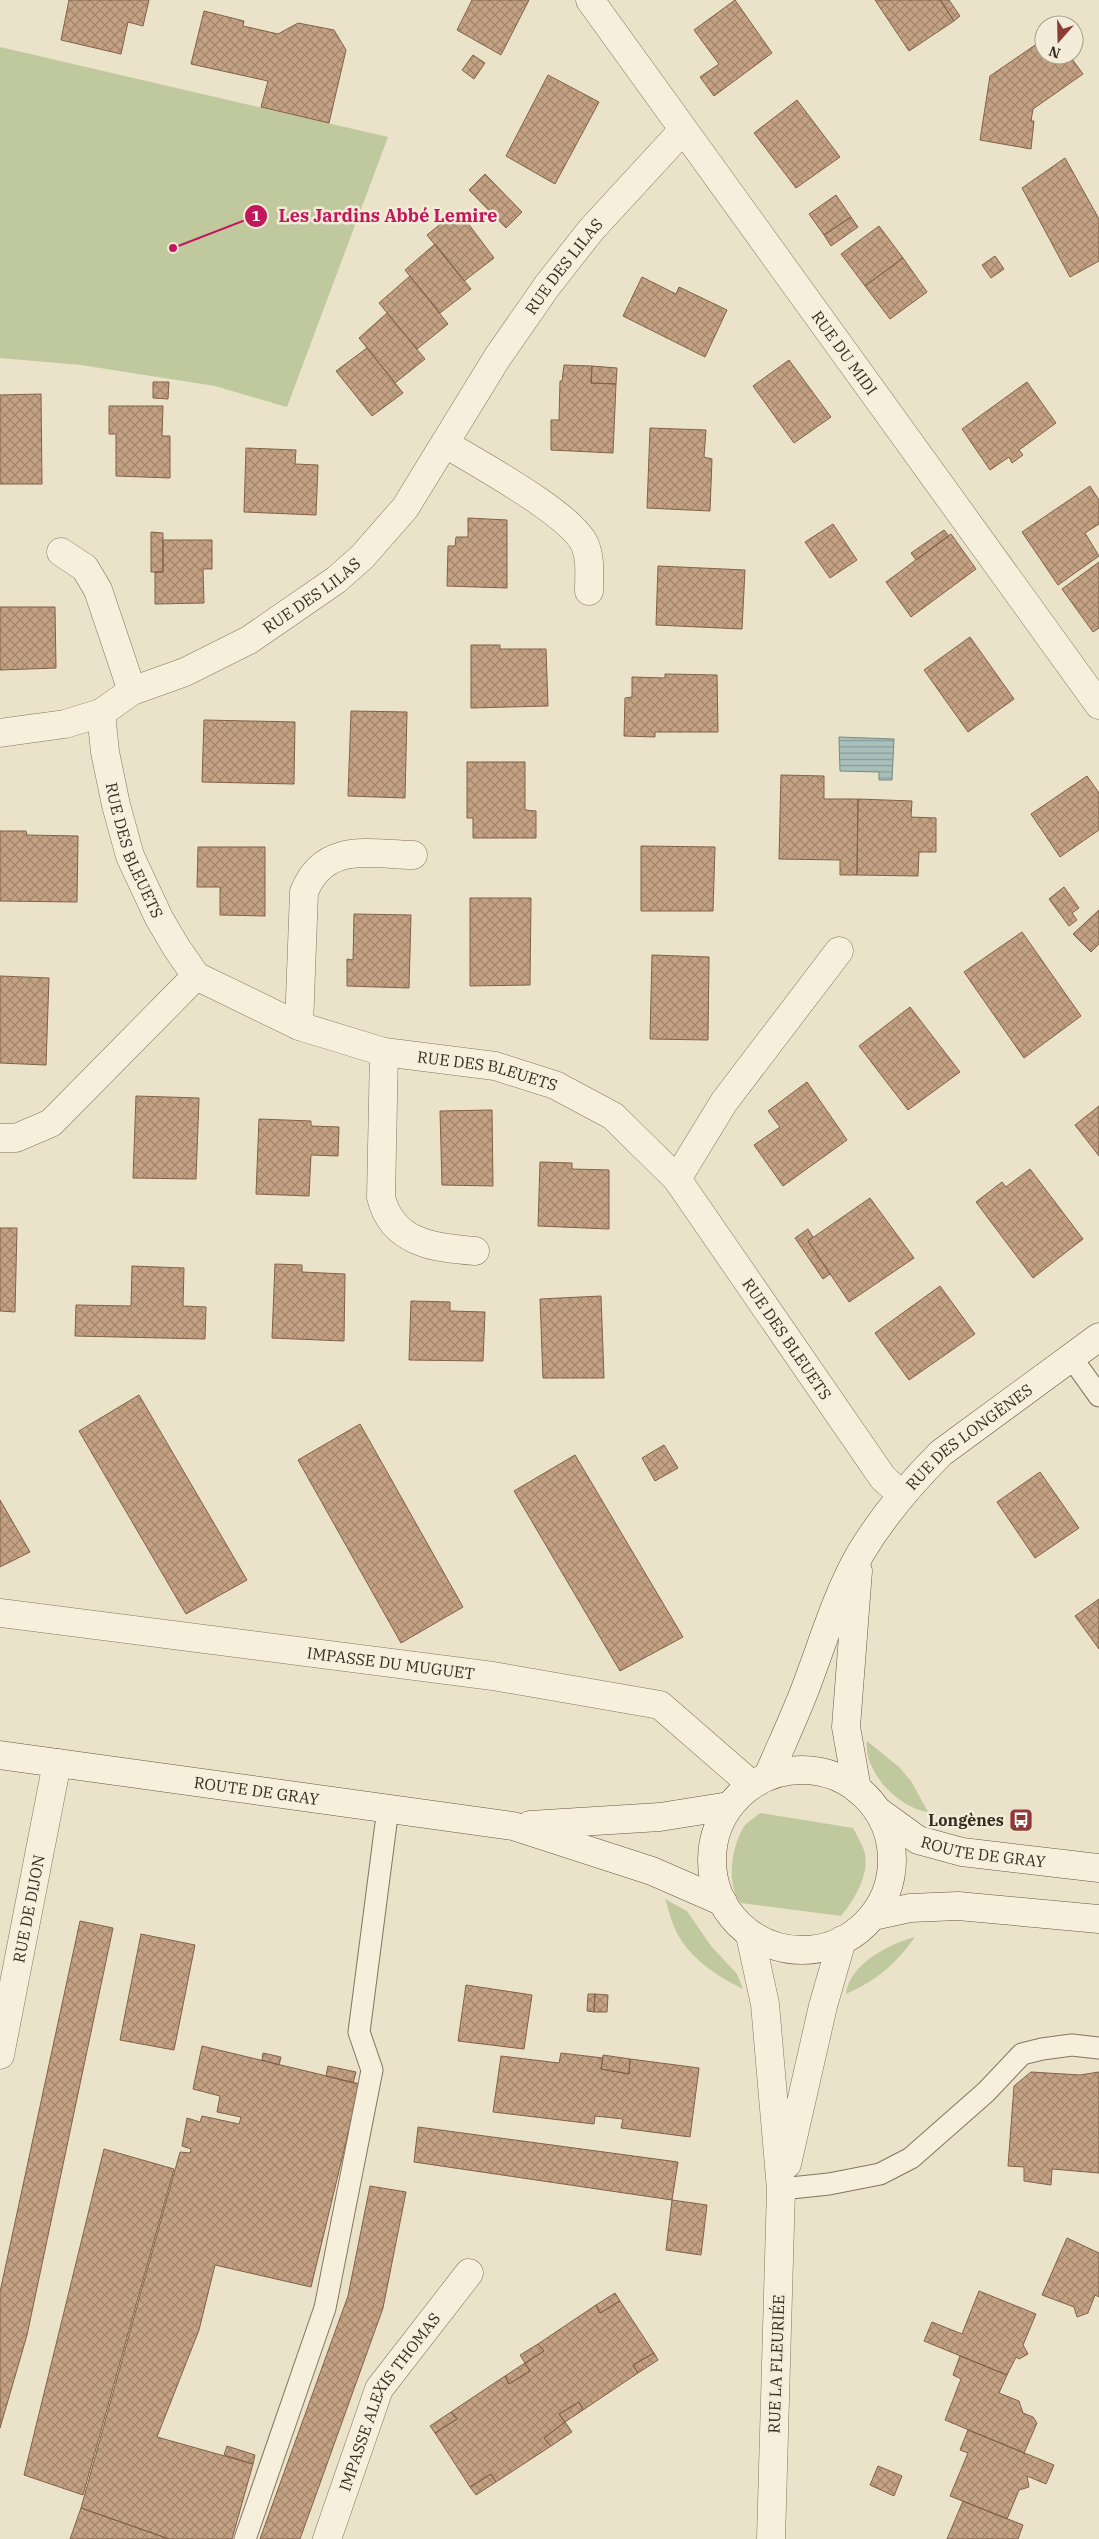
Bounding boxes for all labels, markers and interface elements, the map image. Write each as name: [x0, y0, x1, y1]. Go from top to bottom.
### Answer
north arrow: [1034, 15, 1084, 65]
text: N: [1046, 42, 1063, 63]
callout: Les Jardins Abbé Lemire: [244, 200, 508, 233]
text: Les Jardins Abbé Lemire: [279, 204, 497, 227]
text: 1: [251, 206, 261, 225]
street label: RUE DES LILAS: [520, 214, 607, 318]
street label: RUE DU MIDI: [807, 307, 882, 399]
street label: RUE DES LILAS: [259, 553, 365, 638]
street label: RUE DES BLEUETS: [102, 780, 168, 921]
street label: RUE DES BLEUETS: [416, 1046, 560, 1095]
street label: RUE DES BLEUETS: [738, 1274, 836, 1403]
street label: RUE DES LONGÈNES: [901, 1379, 1036, 1494]
street label: IMPASSE DU MUGUET: [306, 1642, 476, 1684]
street label: ROUTE DE GRAY: [193, 1772, 320, 1809]
bus stop icon: Longènes: [1008, 1807, 1034, 1833]
place label: Longènes: [928, 1810, 1004, 1830]
street label: ROUTE DE GRAY: [919, 1831, 1047, 1872]
street label: RUE DE DIJON: [8, 1853, 49, 1964]
street label: RUE LA FLEURIÉE: [763, 2294, 788, 2434]
street label: IMPASSE ALEXIS THOMAS: [334, 2309, 445, 2494]

